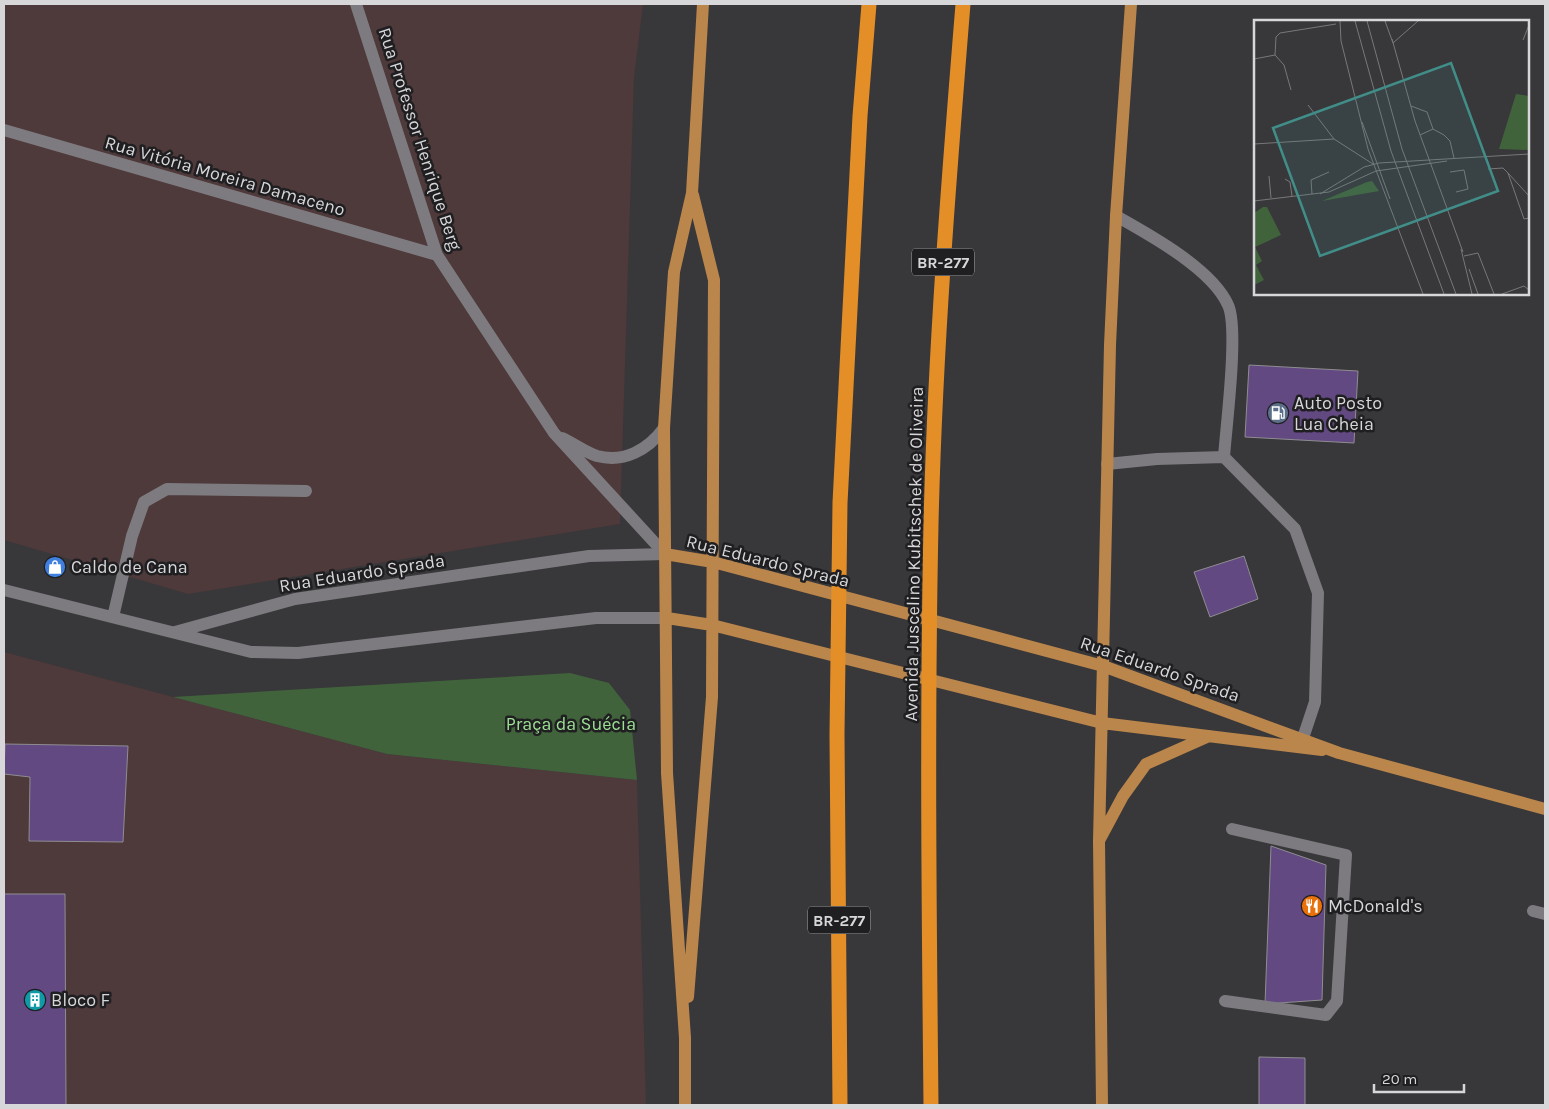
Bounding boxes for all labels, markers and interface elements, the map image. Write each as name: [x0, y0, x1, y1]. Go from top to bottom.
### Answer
inset map: [1254, 20, 1529, 295]
street label: Rua Professor Henrique Berg: [374, 25, 466, 253]
street label: Rua Vitória Moreira Damaceno: [102, 131, 348, 221]
road number: BR-277: [912, 248, 974, 276]
street label: Avenida Juscelino Kubitschek de Oliveira: [900, 386, 928, 722]
place label: Auto Posto Lua Cheia: [1294, 392, 1382, 435]
fuel station icon: Auto Posto Lua Cheia: [1266, 401, 1290, 425]
street label: Rua Eduardo Sprada: [684, 530, 852, 592]
street label: Rua Eduardo Sprada: [278, 549, 446, 597]
shop icon: Caldo de Cana: [43, 555, 67, 579]
place label: Caldo de Cana: [71, 556, 188, 578]
street label: Rua Eduardo Sprada: [1077, 631, 1243, 707]
park label: Praça da Suécia: [506, 713, 636, 735]
restaurant icon: McDonald's: [1300, 894, 1324, 918]
place label: McDonald's: [1328, 895, 1423, 917]
road number: BR-277: [808, 906, 870, 934]
building icon: Bloco F: [23, 988, 47, 1012]
place label: Bloco F: [51, 989, 110, 1011]
scale bar: [1374, 1062, 1464, 1094]
text: 20 m: [1382, 1070, 1417, 1088]

